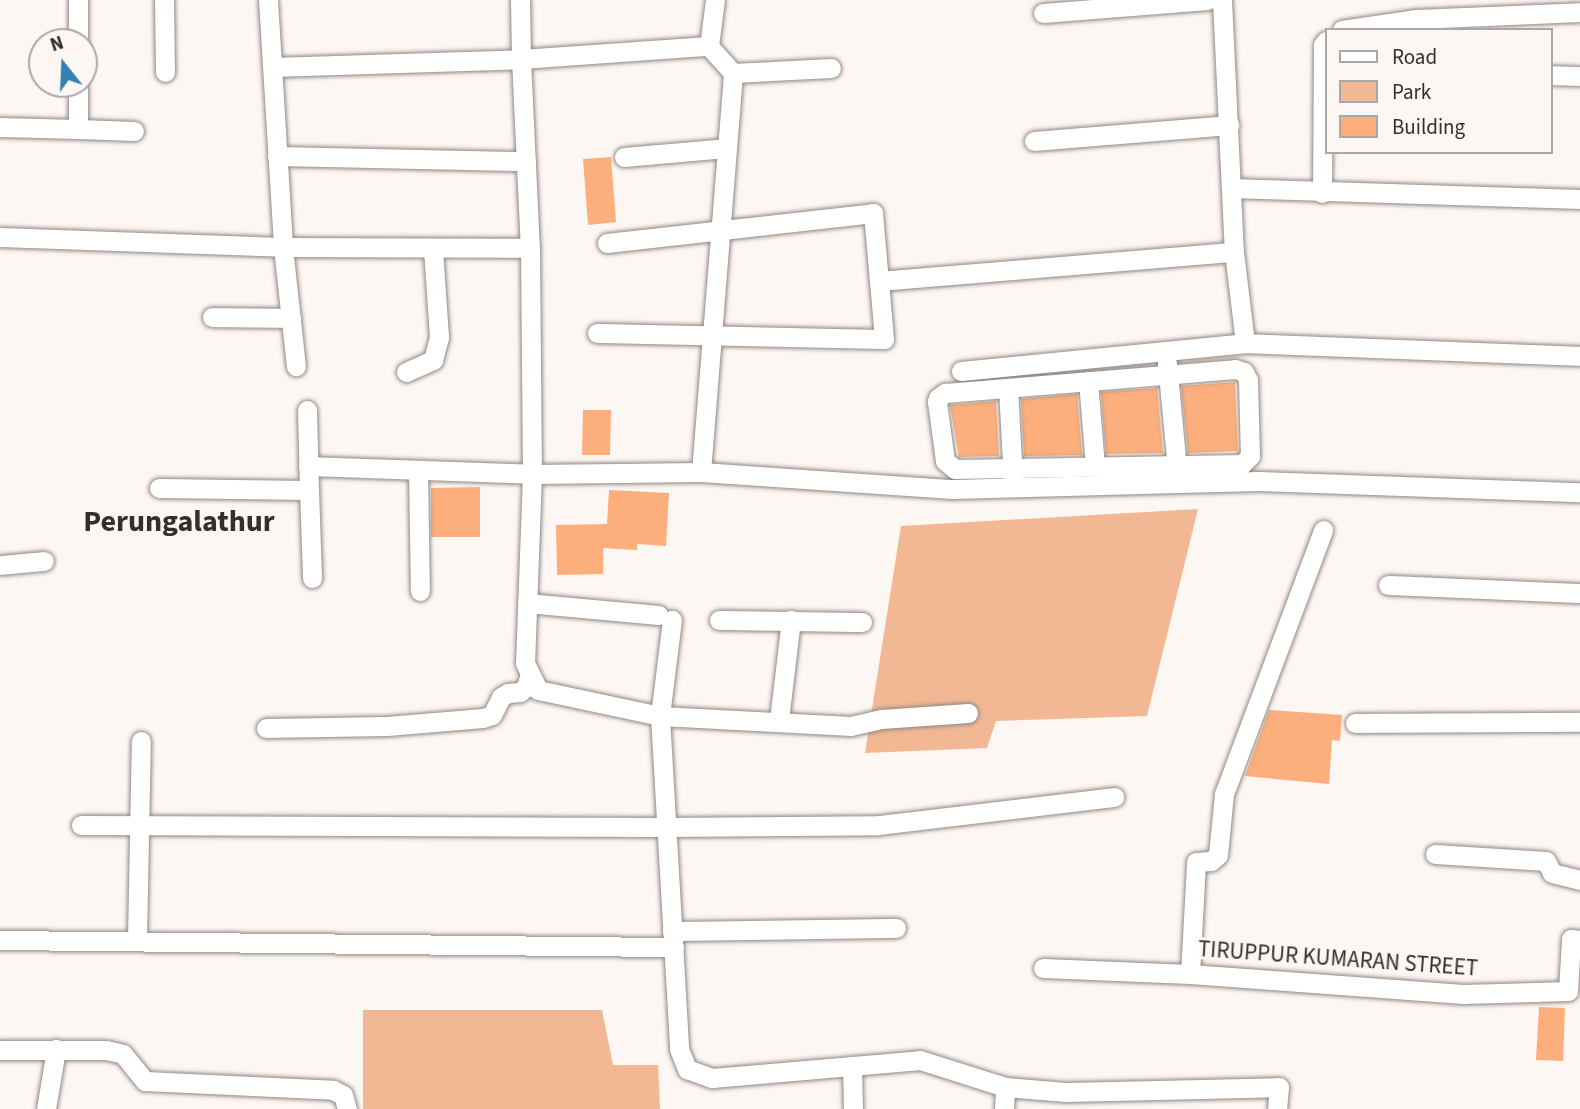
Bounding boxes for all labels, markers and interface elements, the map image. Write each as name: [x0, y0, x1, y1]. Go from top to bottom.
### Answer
north arrow: [28, 28, 98, 98]
legend: [1324, 28, 1552, 154]
text: N: [47, 30, 67, 59]
text: Road: [1392, 42, 1437, 72]
text: Park: [1392, 77, 1431, 107]
text: Building: [1392, 112, 1465, 142]
district label: Perungalathur: [83, 504, 275, 540]
street label: TIRUPPUR KUMARAN STREET: [1197, 935, 1479, 983]

